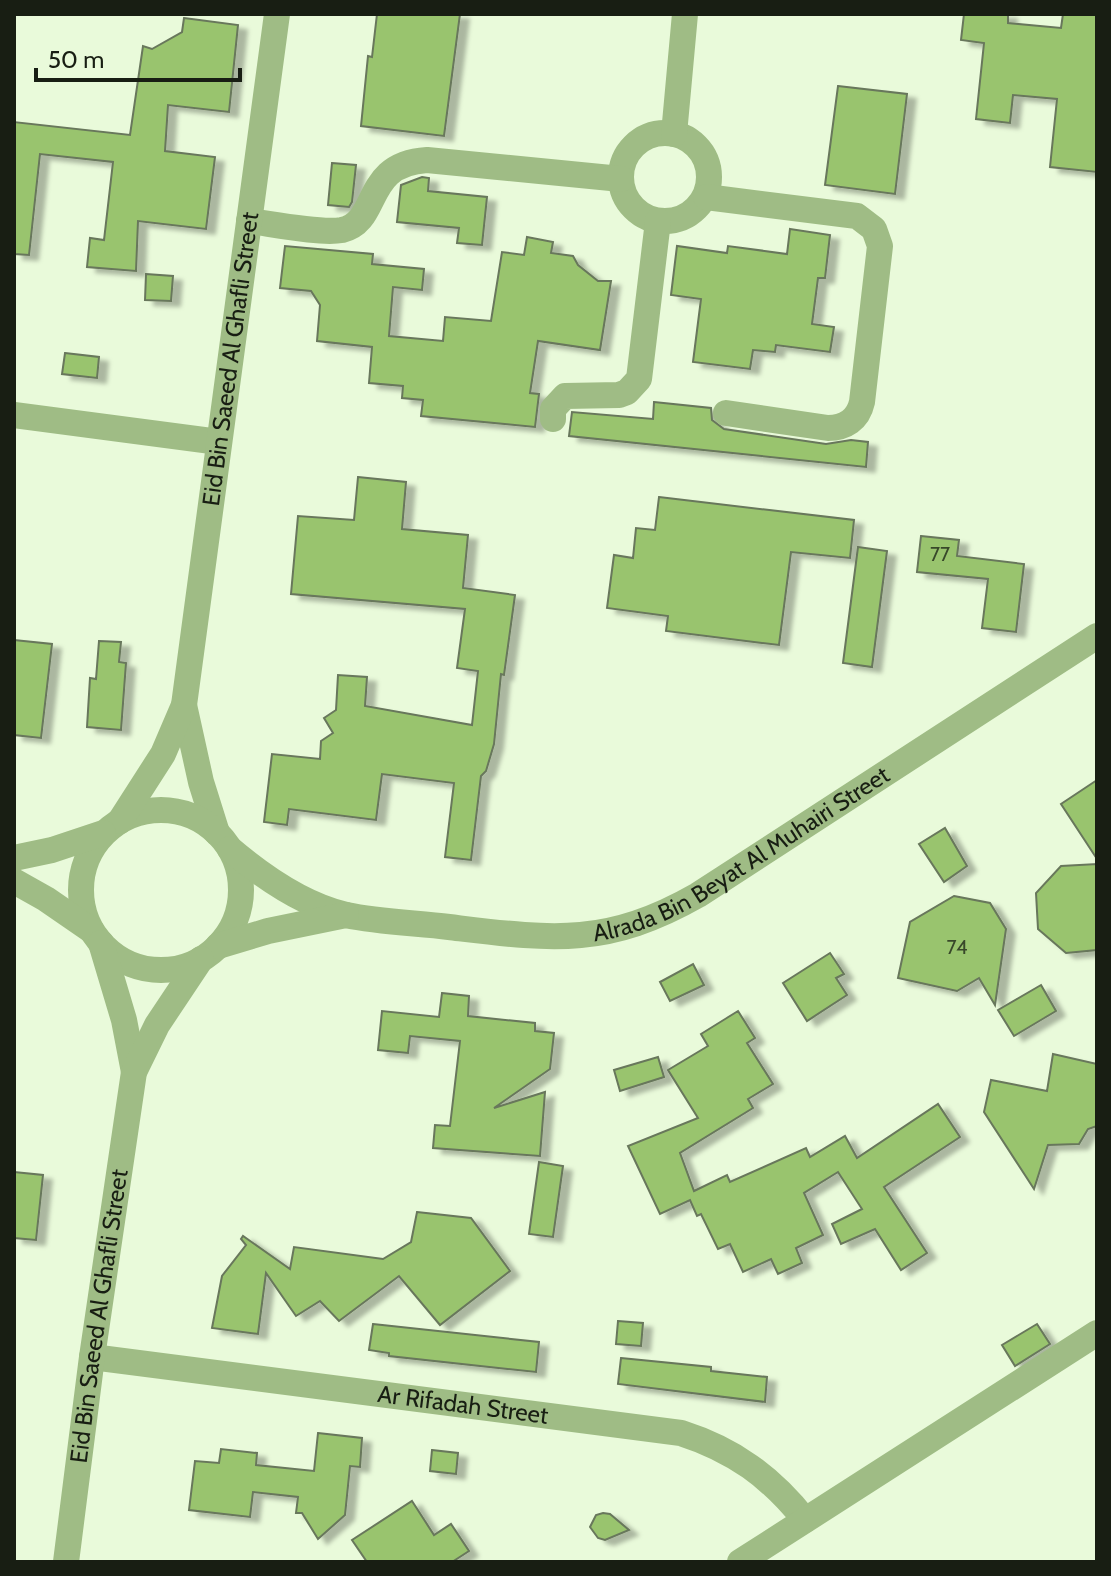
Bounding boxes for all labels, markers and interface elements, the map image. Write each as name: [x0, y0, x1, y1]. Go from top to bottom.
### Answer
scale bar: [36, 32, 240, 82]
text: 50 m: [48, 45, 104, 74]
street label: Eid Bin Saeed Al Ghafli Street: [196, 210, 264, 508]
house number: 77: [930, 542, 950, 566]
street label: Alrada Bin Beyat Al Muhairi Street: [591, 760, 895, 947]
house number: 74: [947, 935, 968, 959]
street label: Eid Bin Saeed Al Ghafli Street: [64, 1167, 134, 1465]
street label: Ar Rifadah Street: [376, 1379, 550, 1430]

